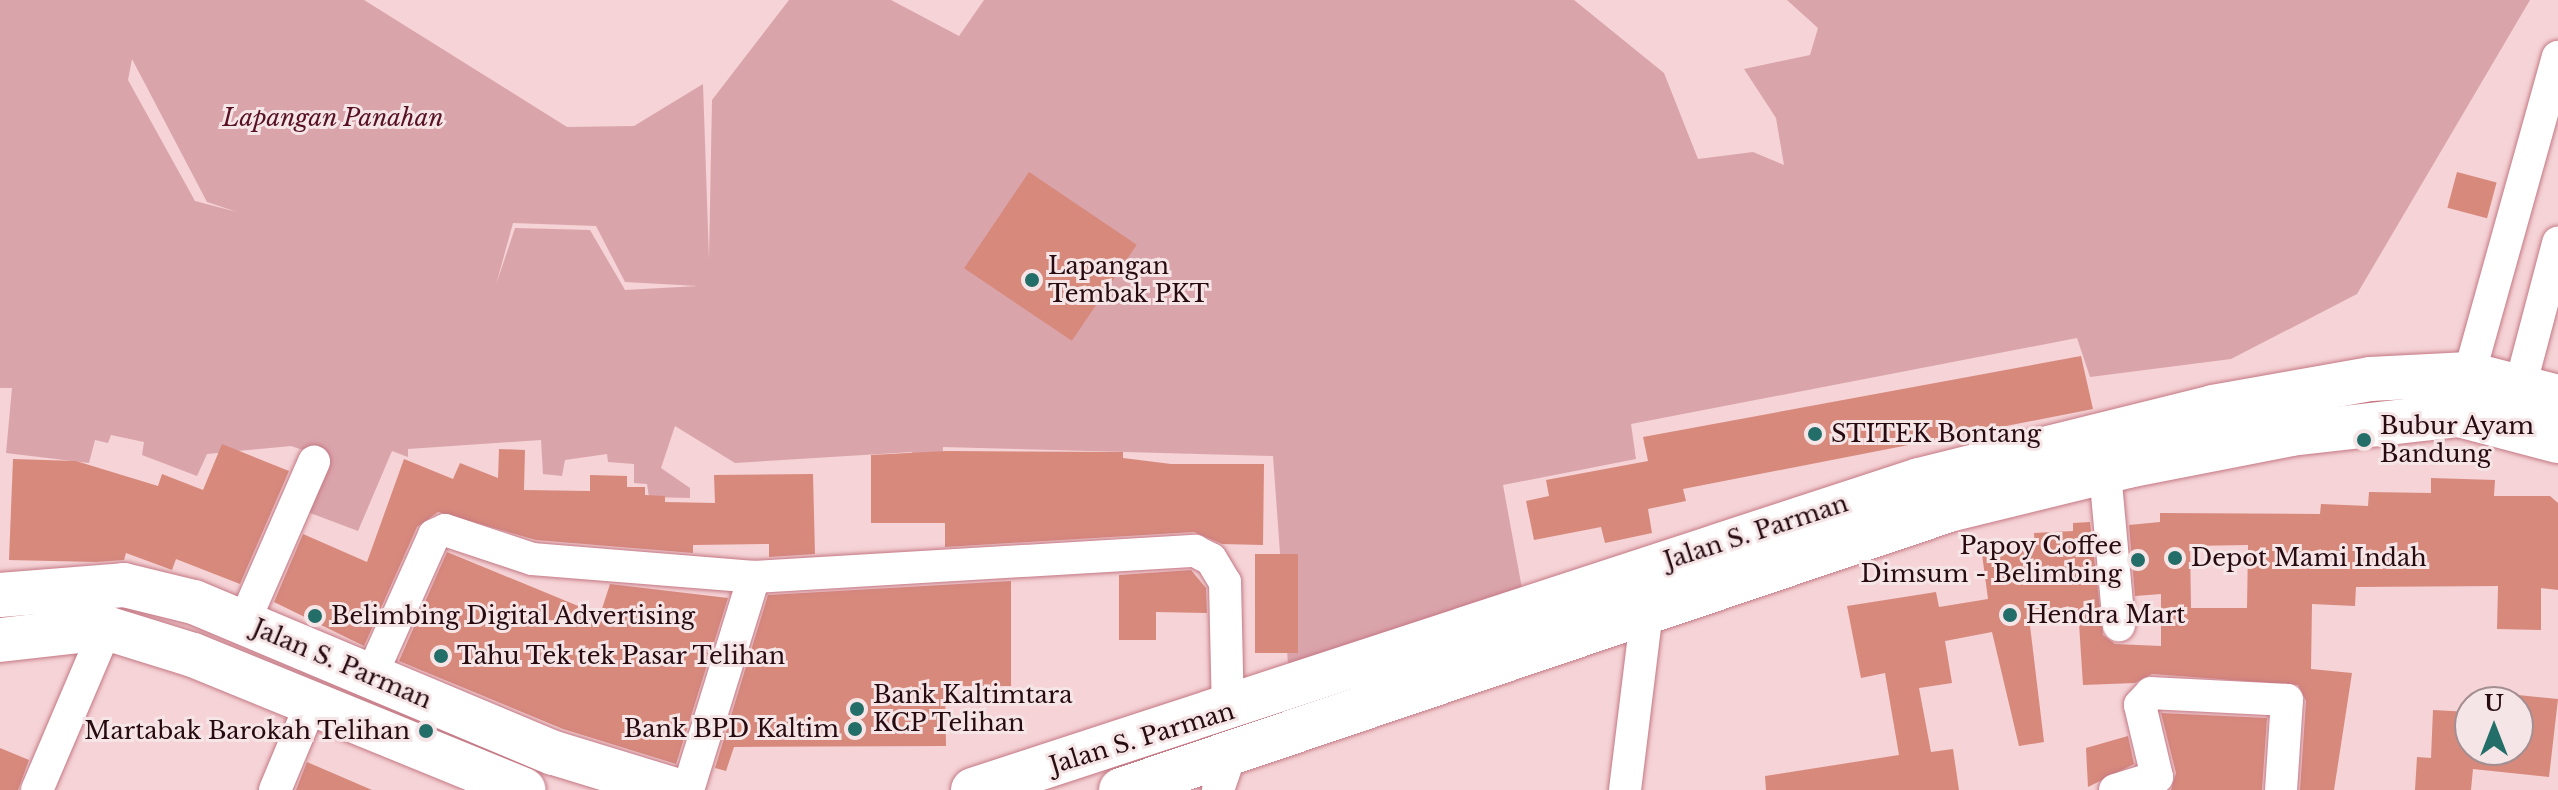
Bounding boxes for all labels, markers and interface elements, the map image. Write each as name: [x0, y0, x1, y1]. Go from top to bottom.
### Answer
park label: Lapangan Panahan: [222, 104, 444, 132]
place label: Lapangan Tembak PKT: [1048, 252, 1209, 308]
marker: Lapangan Tembak PKT: [1023, 271, 1041, 289]
place label: Bubur Ayam Bandung: [2380, 412, 2536, 468]
place label: STITEK Bontang: [1831, 420, 2042, 448]
marker: STITEK Bontang: [1806, 425, 1824, 443]
marker: Bubur Ayam Bandung: [2355, 431, 2373, 449]
street label: Jalan S. Parman: [1660, 489, 1852, 575]
place label: Papoy Coffee Dimsum - Belimbing: [1861, 532, 2122, 588]
place label: Depot Mami Indah: [2191, 544, 2427, 572]
marker: Depot Mami Indah: [2166, 549, 2184, 567]
marker: Papoy Coffee Dimsum - Belimbing: [2129, 551, 2147, 569]
place label: Hendra Mart: [2026, 601, 2186, 629]
place label: Belimbing Digital Advertising: [331, 602, 696, 630]
marker: Hendra Mart: [2001, 606, 2019, 624]
marker: Belimbing Digital Advertising: [306, 607, 324, 625]
street label: Jalan S. Parman: [248, 613, 436, 715]
place label: Tahu Tek tek Pasar Telihan: [457, 642, 788, 670]
marker: Tahu Tek tek Pasar Telihan: [432, 647, 450, 665]
place label: Bank Kaltimtara KCP Telihan: [873, 681, 1073, 737]
north arrow: [2454, 686, 2534, 766]
text: U: [2484, 690, 2504, 717]
street label: Jalan S. Parman: [1046, 696, 1238, 780]
marker: Bank Kaltimtara KCP Telihan: [848, 700, 866, 718]
place label: Bank BPD Kaltim: [623, 715, 839, 743]
place label: Martabak Barokah Telihan: [83, 717, 410, 745]
marker: Bank BPD Kaltim: [846, 720, 864, 738]
marker: Martabak Barokah Telihan: [417, 722, 435, 740]

